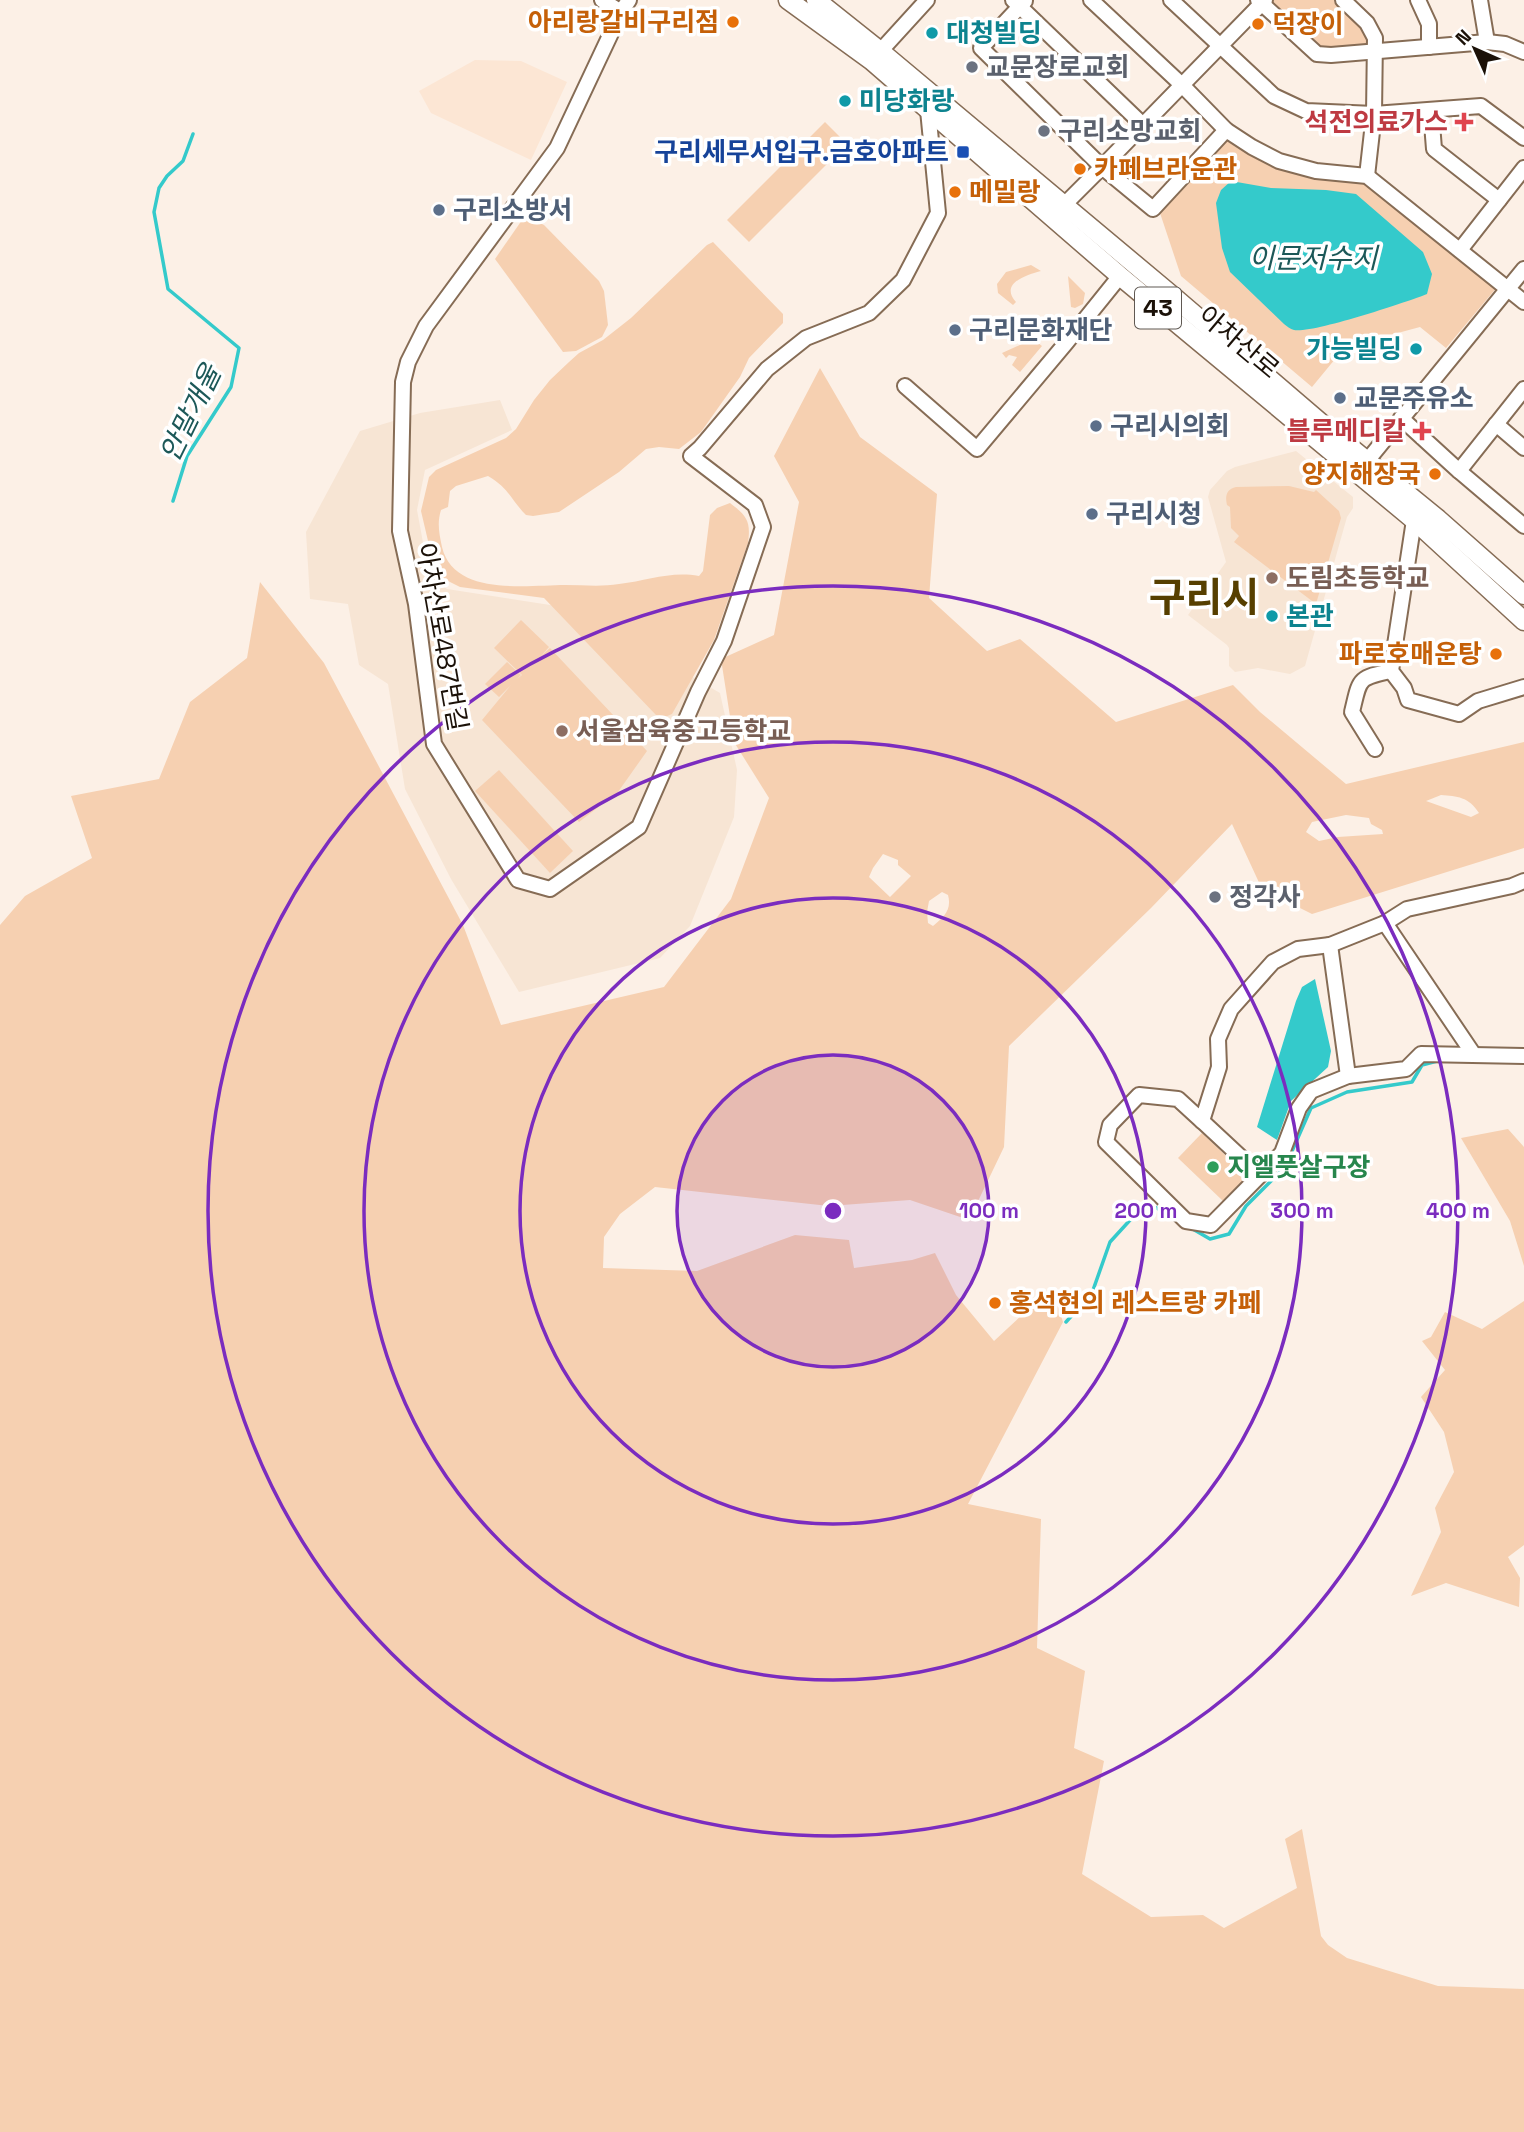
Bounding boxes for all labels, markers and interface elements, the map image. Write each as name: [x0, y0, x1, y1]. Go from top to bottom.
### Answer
place label: 아리랑갈비구리점: [528, 5, 719, 39]
place label: 덕장이: [1272, 7, 1344, 41]
marker: 아리랑갈비구리점: [725, 14, 741, 30]
north arrow: [1440, 14, 1510, 84]
place label: 대청빌딩: [946, 16, 1042, 50]
marker: 덕장이: [1250, 16, 1266, 32]
text: N: [1450, 24, 1477, 51]
marker: 대청빌딩: [924, 25, 940, 41]
place label: 교문장로교회: [986, 50, 1130, 84]
marker: 교문장로교회: [964, 59, 980, 75]
place label: 미당화랑: [859, 84, 955, 118]
marker: 미당화랑: [837, 93, 853, 109]
place label: 석전의료가스: [1304, 105, 1448, 139]
marker: 석전의료가스: [1454, 112, 1474, 132]
place label: 구리소망교회: [1058, 114, 1202, 148]
marker: 구리소망교회: [1036, 123, 1052, 139]
place label: 구리세무서입구.금호아파트: [654, 135, 949, 169]
marker: 구리세무서입구.금호아파트: [955, 144, 971, 160]
place label: 카페브라운관: [1094, 152, 1238, 186]
marker: 카페브라운관: [1072, 161, 1088, 177]
place label: 메밀랑: [969, 175, 1041, 209]
marker: 메밀랑: [947, 184, 963, 200]
place label: 구리소방서: [453, 193, 573, 227]
marker: 구리소방서: [431, 202, 447, 218]
water label: 이문저수지: [1249, 240, 1380, 276]
road number: 43: [1135, 288, 1181, 328]
street label: 아차산로: [1191, 298, 1287, 386]
place label: 구리문화재단: [969, 313, 1113, 347]
marker: 구리문화재단: [947, 322, 963, 338]
place label: 가능빌딩: [1306, 332, 1402, 366]
marker: 가능빌딩: [1408, 341, 1424, 357]
water label: 안말개울: [151, 357, 230, 467]
place label: 교문주유소: [1354, 381, 1474, 415]
marker: 교문주유소: [1332, 390, 1348, 406]
place label: 구리시의회: [1110, 409, 1230, 443]
place label: 블루메디칼: [1286, 414, 1406, 448]
marker: 구리시의회: [1088, 418, 1104, 434]
marker: 블루메디칼: [1412, 421, 1432, 441]
place label: 양지해장국: [1301, 457, 1421, 491]
marker: 양지해장국: [1427, 466, 1443, 482]
place label: 구리시청: [1106, 497, 1202, 531]
marker: 구리시청: [1084, 506, 1100, 522]
street label: 아차산로487번길: [409, 540, 475, 734]
place label: 도림초등학교: [1286, 561, 1430, 595]
marker: 도림초등학교: [1264, 570, 1280, 586]
district label: 구리시: [1149, 572, 1259, 623]
place label: 본관: [1286, 599, 1334, 633]
marker: 본관: [1264, 608, 1280, 624]
place label: 파로호매운탕: [1338, 637, 1482, 671]
marker: 파로호매운탕: [1488, 646, 1504, 662]
place label: 서울삼육중고등학교: [576, 714, 791, 748]
marker: 서울삼육중고등학교: [554, 723, 570, 739]
place label: 정각사: [1229, 880, 1301, 914]
marker: 정각사: [1207, 889, 1223, 905]
place label: 지엘풋살구장: [1227, 1150, 1371, 1184]
marker: 지엘풋살구장: [1205, 1159, 1221, 1175]
text: 100 m: [959, 1197, 1019, 1224]
text: 200 m: [1115, 1197, 1177, 1224]
text: 300 m: [1270, 1197, 1334, 1224]
text: 400 m: [1426, 1197, 1490, 1224]
centre of rings: [821, 1199, 845, 1223]
place label: 홍석현의 레스트랑 카페: [1009, 1286, 1261, 1320]
marker: 홍석현의 레스트랑 카페: [987, 1295, 1003, 1311]

